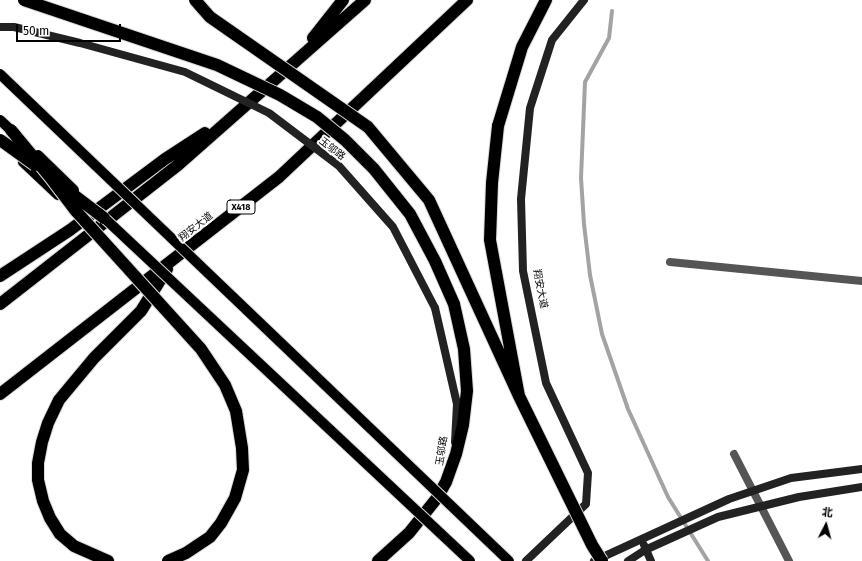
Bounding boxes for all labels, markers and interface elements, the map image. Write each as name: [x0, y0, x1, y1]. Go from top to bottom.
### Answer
scale bar: [18, 16, 123, 42]
text: 50 m: [23, 24, 49, 38]
street label: 玉邬路: [316, 135, 348, 163]
road number: X418: [227, 200, 255, 214]
street label: 翔安大道: [177, 210, 215, 244]
street label: 翔安大道: [530, 268, 550, 310]
street label: 玉邬路: [434, 435, 450, 467]
north arrow: [806, 505, 846, 545]
text: 北: [821, 506, 833, 520]

